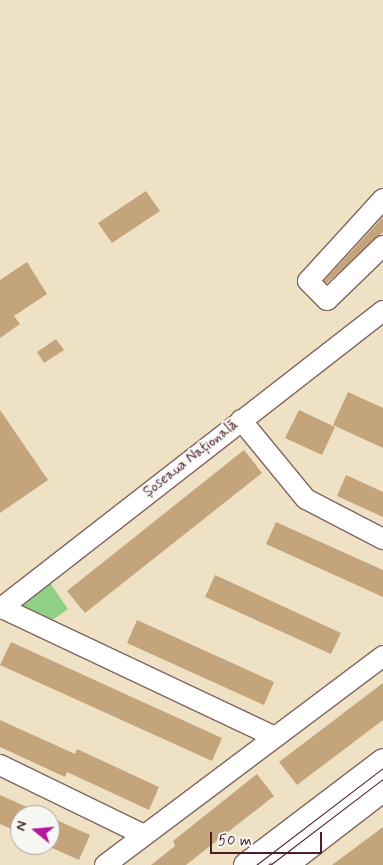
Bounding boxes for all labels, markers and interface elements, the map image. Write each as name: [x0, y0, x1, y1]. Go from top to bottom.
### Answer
street label: Șoseaua Națională: [140, 417, 242, 501]
north arrow: [10, 805, 60, 855]
text: N: [12, 819, 32, 833]
scale bar: [213, 822, 326, 854]
text: 50 m: [218, 831, 252, 851]

